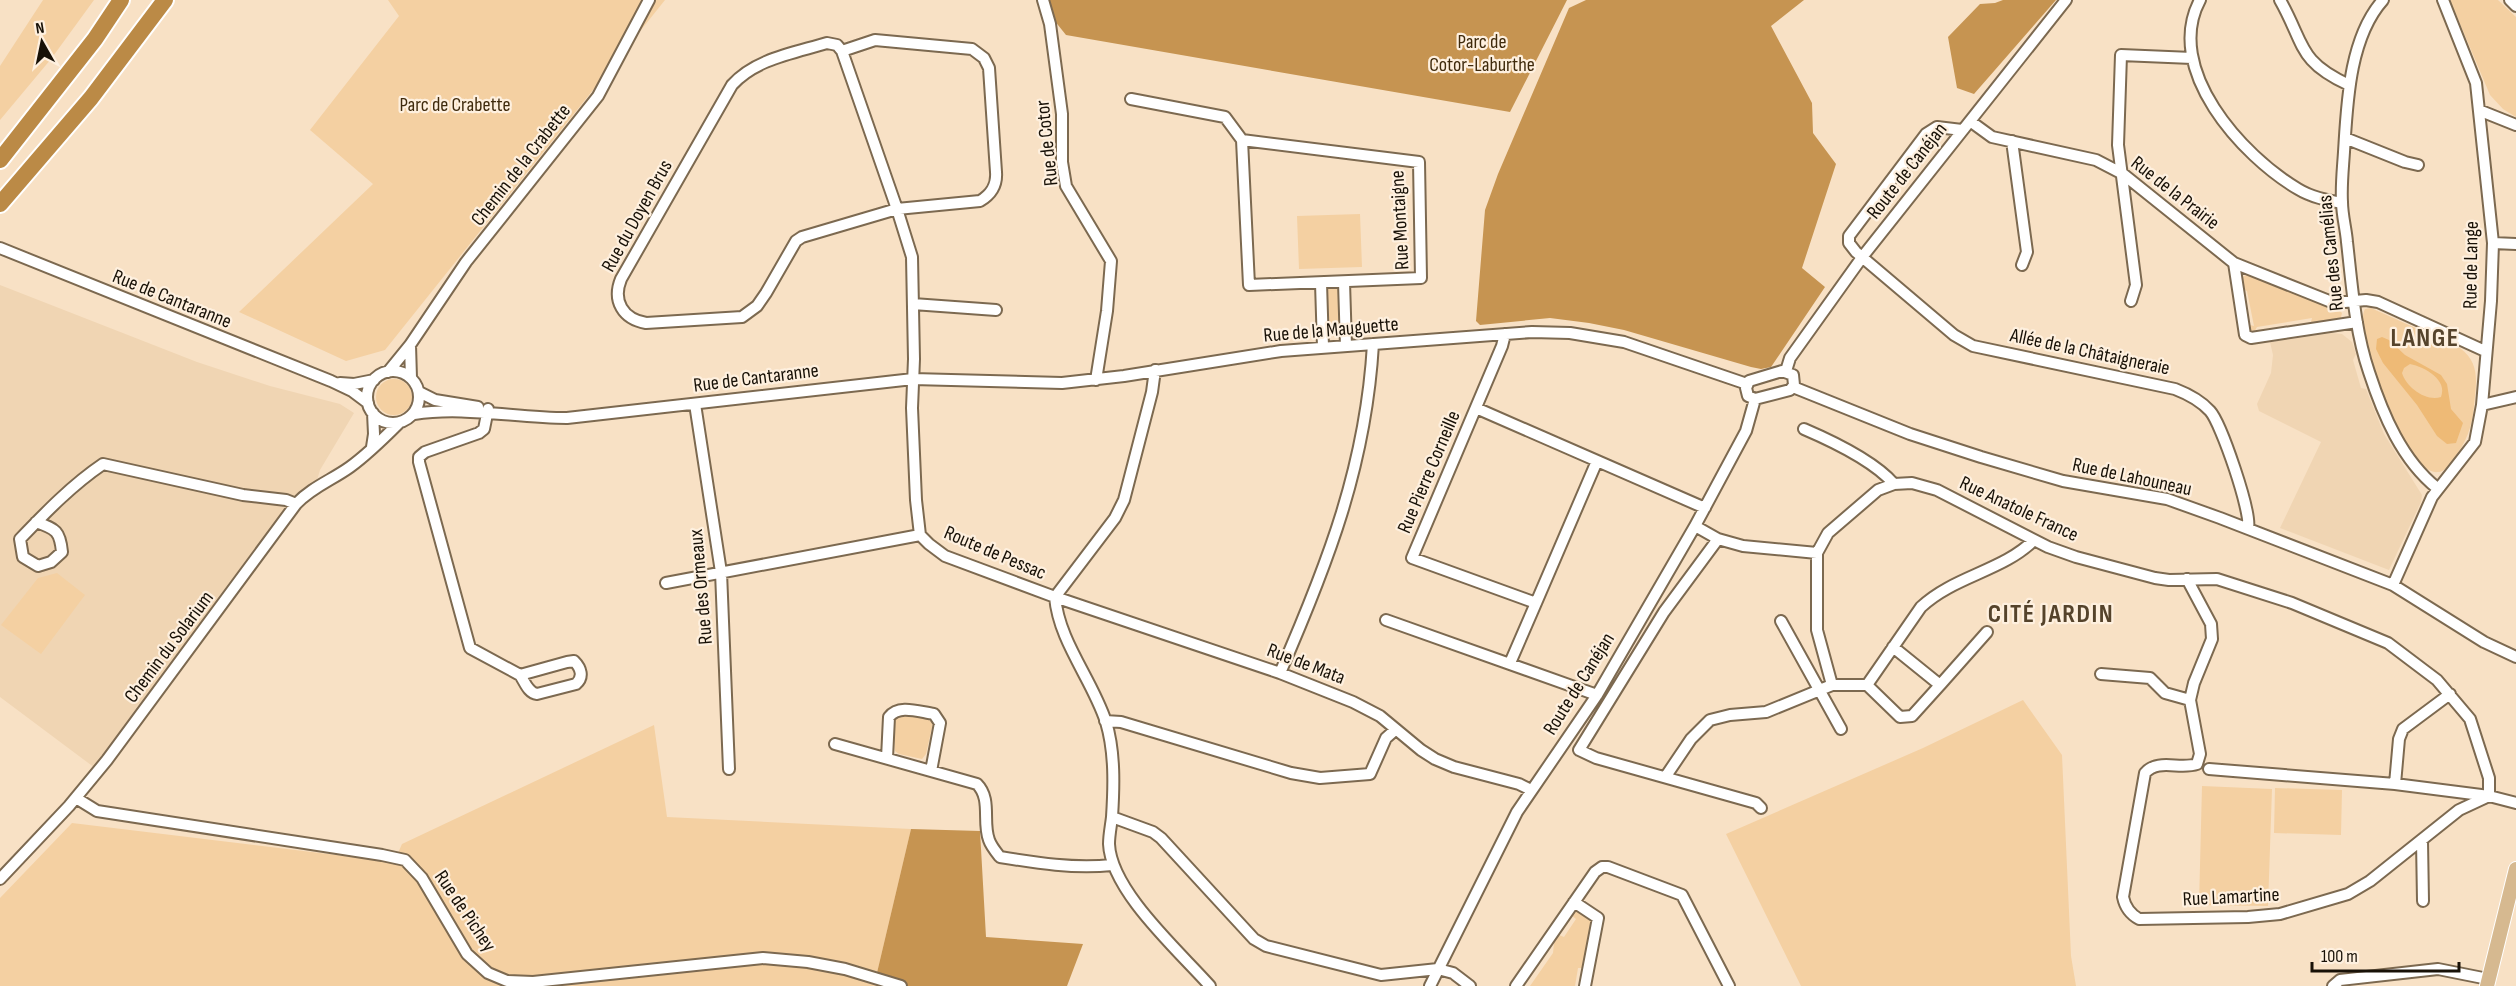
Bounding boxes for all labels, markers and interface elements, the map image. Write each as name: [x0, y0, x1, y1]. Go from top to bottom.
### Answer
north arrow: [12, 12, 72, 72]
text: N: [34, 19, 46, 39]
park label: Parc de Cotor-Laburthe: [1429, 30, 1535, 77]
park label: Parc de Crabette: [399, 93, 511, 117]
street label: Chemin de la Crabette: [466, 99, 576, 231]
street label: Rue de Cotor: [1031, 99, 1063, 187]
street label: Route de Canéjan: [1862, 118, 1952, 224]
street label: Rue de la Prairie: [2126, 151, 2224, 235]
street label: Rue du Doyen Brus: [596, 156, 678, 276]
street label: Rue Montaigne: [1385, 170, 1415, 270]
street label: Rue des Camélias: [2313, 194, 2349, 312]
street label: Rue de Lange: [2458, 221, 2484, 309]
street label: Rue de Cantaranne: [109, 264, 235, 334]
street label: Rue de la Mauguette: [1263, 312, 1399, 348]
street label: Allée de la Châtaigneraie: [2007, 323, 2172, 381]
district label: LANGE: [2390, 323, 2460, 354]
street label: Rue de Cantaranne: [692, 358, 820, 398]
street label: Rue Pierre Corneille: [1392, 407, 1466, 537]
street label: Rue de Lahouneau: [2070, 453, 2194, 501]
street label: Rue Anatole France: [1956, 471, 2082, 547]
street label: Route de Pessac: [940, 521, 1050, 585]
street label: Rue des Ormeaux: [684, 528, 718, 646]
street label: Chemin du Solarium: [119, 587, 219, 707]
district label: CITÉ JARDIN: [1988, 599, 2114, 630]
street label: Route de Canéjan: [1538, 629, 1620, 739]
street label: Rue de Mata: [1264, 638, 1348, 690]
street label: Rue de Pichey: [429, 866, 501, 956]
street label: Rue Lamartine: [2182, 882, 2280, 912]
scale bar: [2312, 935, 2459, 973]
text: 100 m: [2321, 946, 2358, 967]

